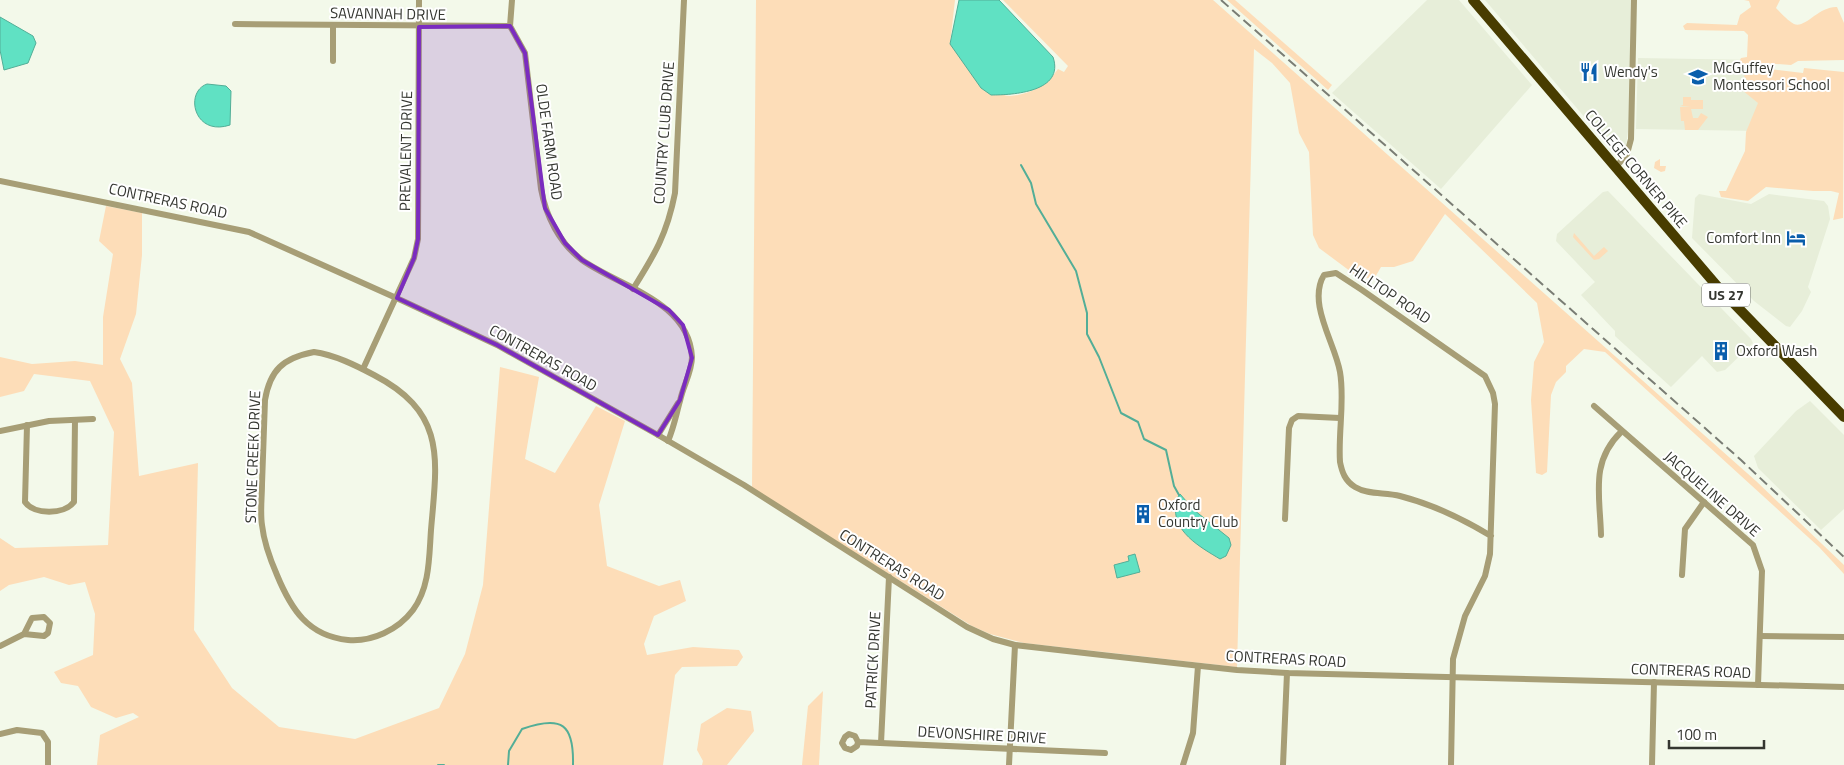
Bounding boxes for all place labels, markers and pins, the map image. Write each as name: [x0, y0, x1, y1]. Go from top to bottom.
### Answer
place label: McGuffey Montessori School: [1713, 56, 1830, 96]
place label: Wendy's: [1604, 60, 1658, 83]
restaurant icon: Wendy's: [1578, 61, 1600, 83]
school or university icon: McGuffey Montessori School: [1687, 66, 1709, 88]
place label: Comfort Inn: [1706, 226, 1781, 249]
hotel icon: Comfort Inn: [1785, 227, 1807, 249]
place label: Oxford Wash: [1736, 339, 1817, 362]
building icon: Oxford Wash: [1710, 340, 1732, 362]
place label: Oxford Country Club: [1158, 493, 1238, 533]
building icon: Oxford Country Club: [1132, 503, 1154, 525]

